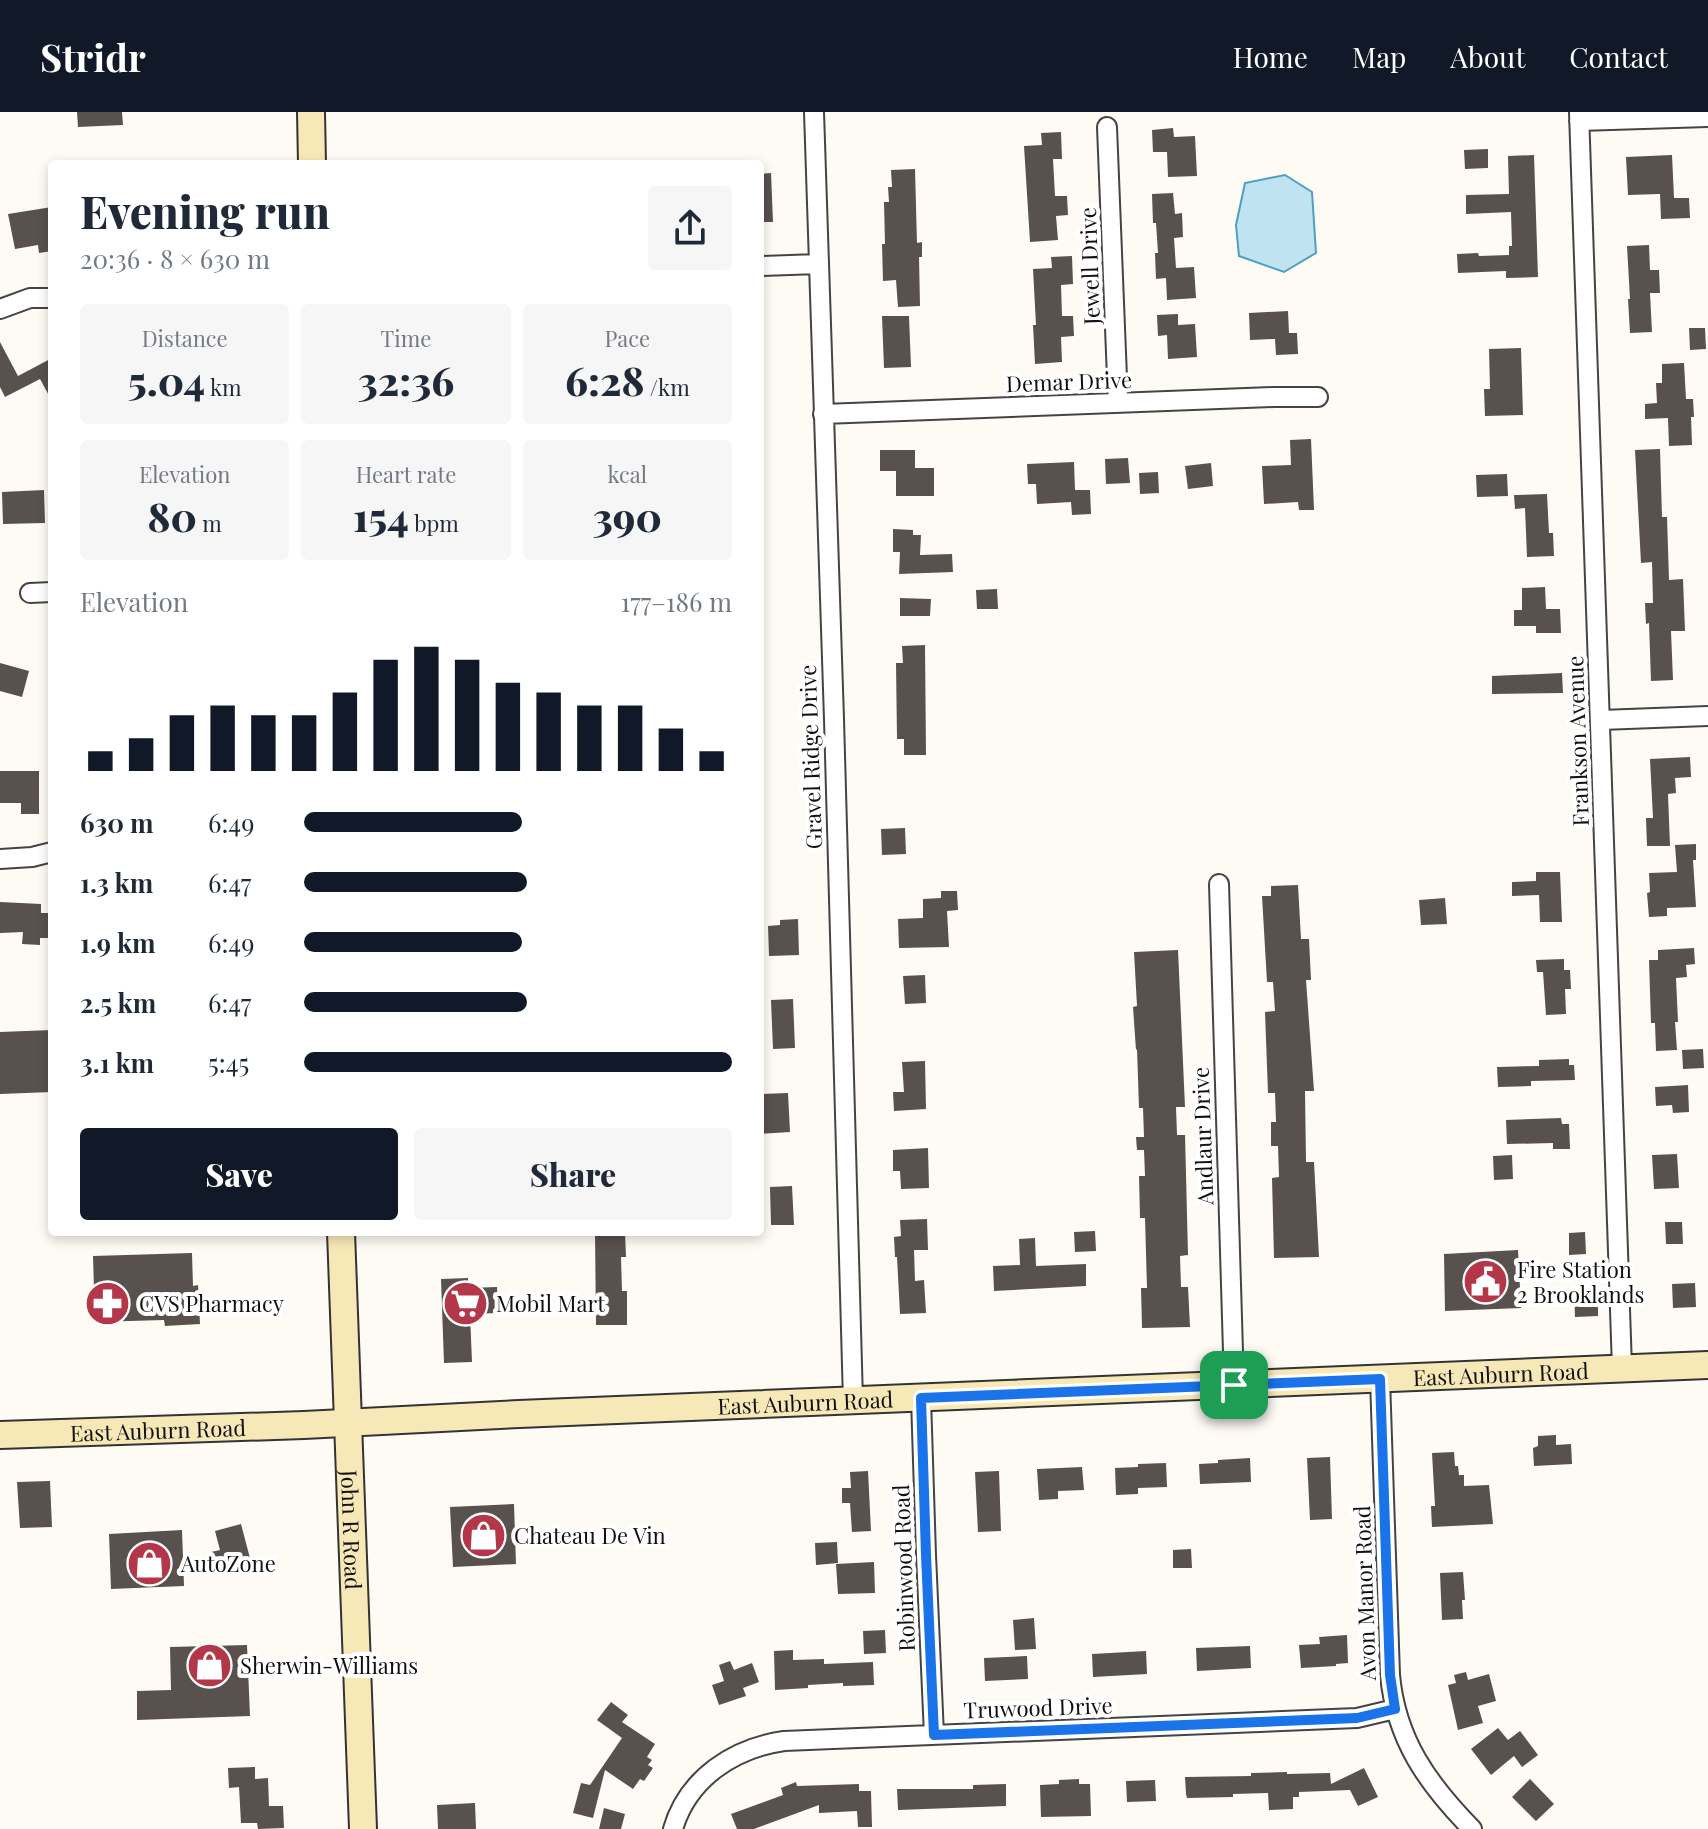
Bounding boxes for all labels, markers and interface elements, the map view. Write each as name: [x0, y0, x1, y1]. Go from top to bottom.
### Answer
text: Stridr: [40, 31, 146, 82]
text: Home: [1233, 38, 1308, 75]
text: Map: [1352, 38, 1406, 75]
text: About: [1450, 38, 1525, 75]
text: Contact: [1569, 38, 1668, 75]
text: Evening run: [80, 181, 330, 240]
button: share: [648, 186, 732, 270]
street label: Jewell Drive: [1072, 207, 1106, 326]
text: 20:36 · 8 × 630 m: [80, 241, 270, 276]
text: Distance: [142, 323, 228, 353]
text: Time: [381, 323, 431, 353]
text: Pace: [605, 323, 650, 353]
text: 5.04: [128, 353, 205, 406]
text: 32:36: [358, 353, 454, 406]
text: 6:28: [565, 353, 644, 406]
street label: Demar Drive: [1005, 364, 1133, 398]
text: km: [205, 372, 242, 402]
text: /km: [644, 372, 690, 402]
text: Elevation: [139, 459, 230, 489]
text: Heart rate: [356, 459, 456, 489]
text: kcal: [608, 459, 647, 489]
text: 80: [147, 489, 197, 542]
text: 154: [353, 489, 409, 542]
text: 390: [593, 489, 662, 542]
text: m: [197, 508, 222, 538]
text: bpm: [409, 508, 459, 538]
text: Elevation: [80, 584, 188, 619]
text: 177–186 m: [621, 584, 732, 619]
street label: Frankson Avenue: [1559, 655, 1595, 827]
street label: Gravel Ridge Drive: [792, 664, 828, 850]
text: 630 m: [80, 805, 154, 840]
text: 6:49: [208, 805, 254, 840]
text: 1.3 km: [80, 865, 153, 900]
text: 6:47: [208, 865, 251, 900]
text: 1.9 km: [80, 925, 156, 960]
text: 6:49: [208, 925, 254, 960]
text: 2.5 km: [80, 985, 156, 1020]
text: 6:47: [208, 985, 251, 1020]
text: 3.1 km: [80, 1045, 154, 1080]
text: 5:45: [208, 1045, 249, 1080]
street label: Andlaur Drive: [1185, 1066, 1219, 1207]
button: Save: [80, 1128, 398, 1220]
button: Share: [414, 1128, 732, 1220]
place label: Fire Station 2 Brooklands: [1517, 1254, 1644, 1309]
public building icon: Fire Station 2 Brooklands: [1462, 1258, 1510, 1306]
pharmacy icon: CVS Pharmacy: [84, 1279, 132, 1327]
supermarket icon: Mobil Mart: [441, 1279, 489, 1327]
place label: CVS Pharmacy: [139, 1288, 284, 1318]
place label: Mobil Mart: [496, 1288, 606, 1318]
pin: [1200, 1351, 1268, 1419]
street label: East Auburn Road: [1412, 1355, 1590, 1392]
icon: arrive: [1212, 1363, 1256, 1407]
street label: East Auburn Road: [717, 1384, 894, 1421]
street label: East Auburn Road: [69, 1412, 247, 1448]
street label: John R Road: [335, 1468, 369, 1590]
street label: Robinwood Road: [885, 1484, 921, 1652]
street label: Avon Manor Road: [1346, 1505, 1382, 1682]
shop icon: Chateau De Vin: [459, 1511, 507, 1559]
place label: Chateau De Vin: [514, 1520, 666, 1550]
shop icon: AutoZone: [126, 1539, 174, 1587]
place label: AutoZone: [180, 1548, 276, 1578]
shop icon: Sherwin-Williams: [185, 1641, 233, 1689]
place label: Sherwin-Williams: [240, 1650, 418, 1680]
street label: Truwood Drive: [963, 1689, 1113, 1725]

